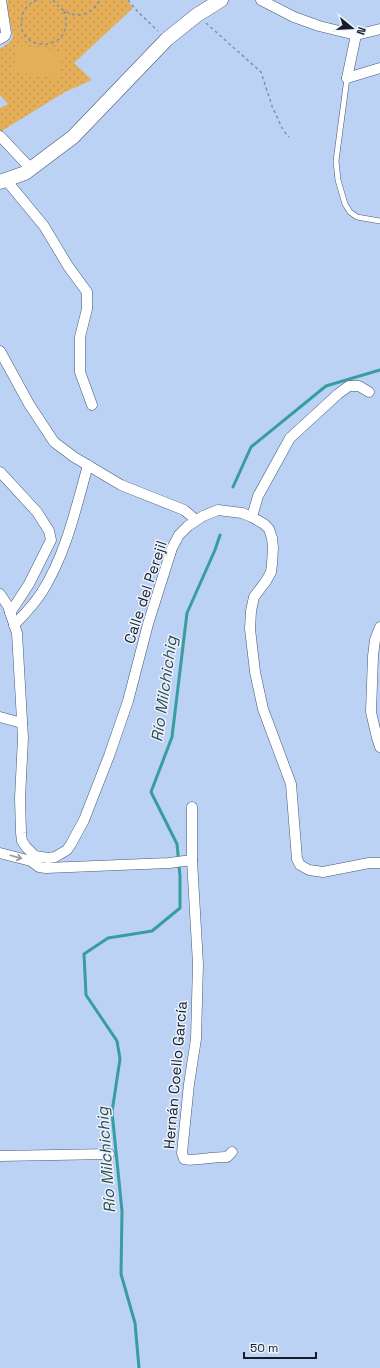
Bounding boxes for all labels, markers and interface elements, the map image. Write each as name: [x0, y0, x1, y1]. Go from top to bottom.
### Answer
north arrow: [332, 8, 372, 48]
text: N: [354, 25, 369, 37]
street label: Calle del Perejil: [119, 538, 171, 646]
water label: Río Milchichig: [146, 634, 182, 743]
one-way arrow: [9, 854, 22, 861]
street label: Hernán Coello García: [159, 1000, 191, 1150]
water label: Río Milchichig: [92, 1105, 120, 1214]
scale bar: [244, 1334, 316, 1360]
text: 50 m: [250, 1340, 278, 1356]

